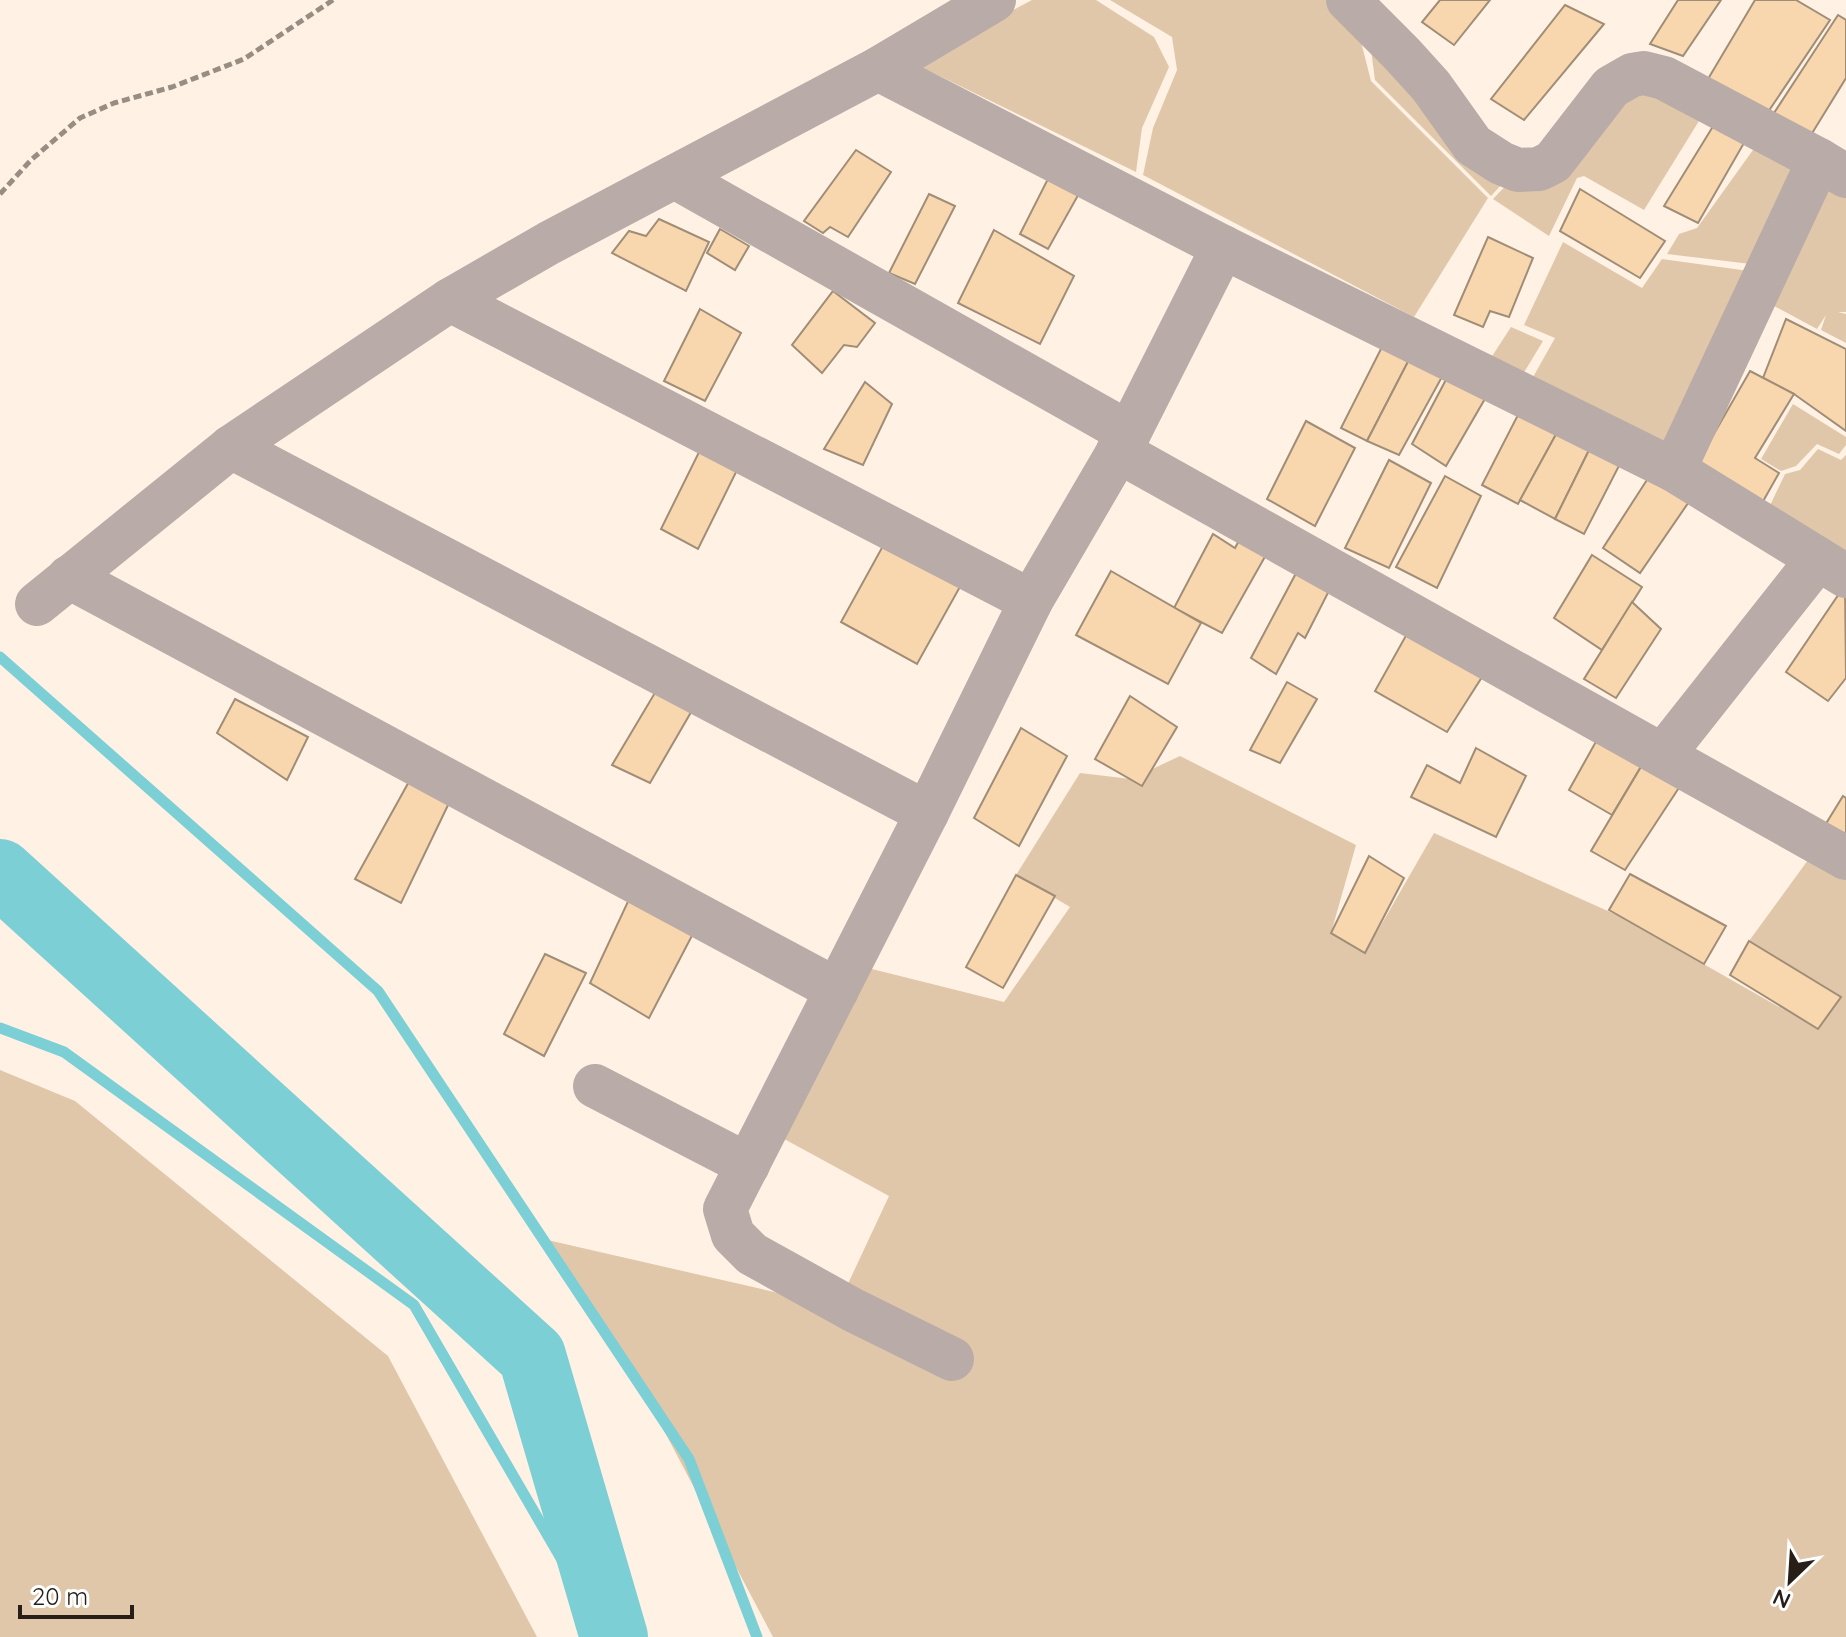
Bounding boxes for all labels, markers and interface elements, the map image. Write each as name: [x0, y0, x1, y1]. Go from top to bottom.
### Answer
north arrow: [1750, 1541, 1830, 1621]
scale bar: [20, 1569, 132, 1619]
text: 20 m: [32, 1581, 88, 1611]
text: N: [1768, 1583, 1795, 1615]

